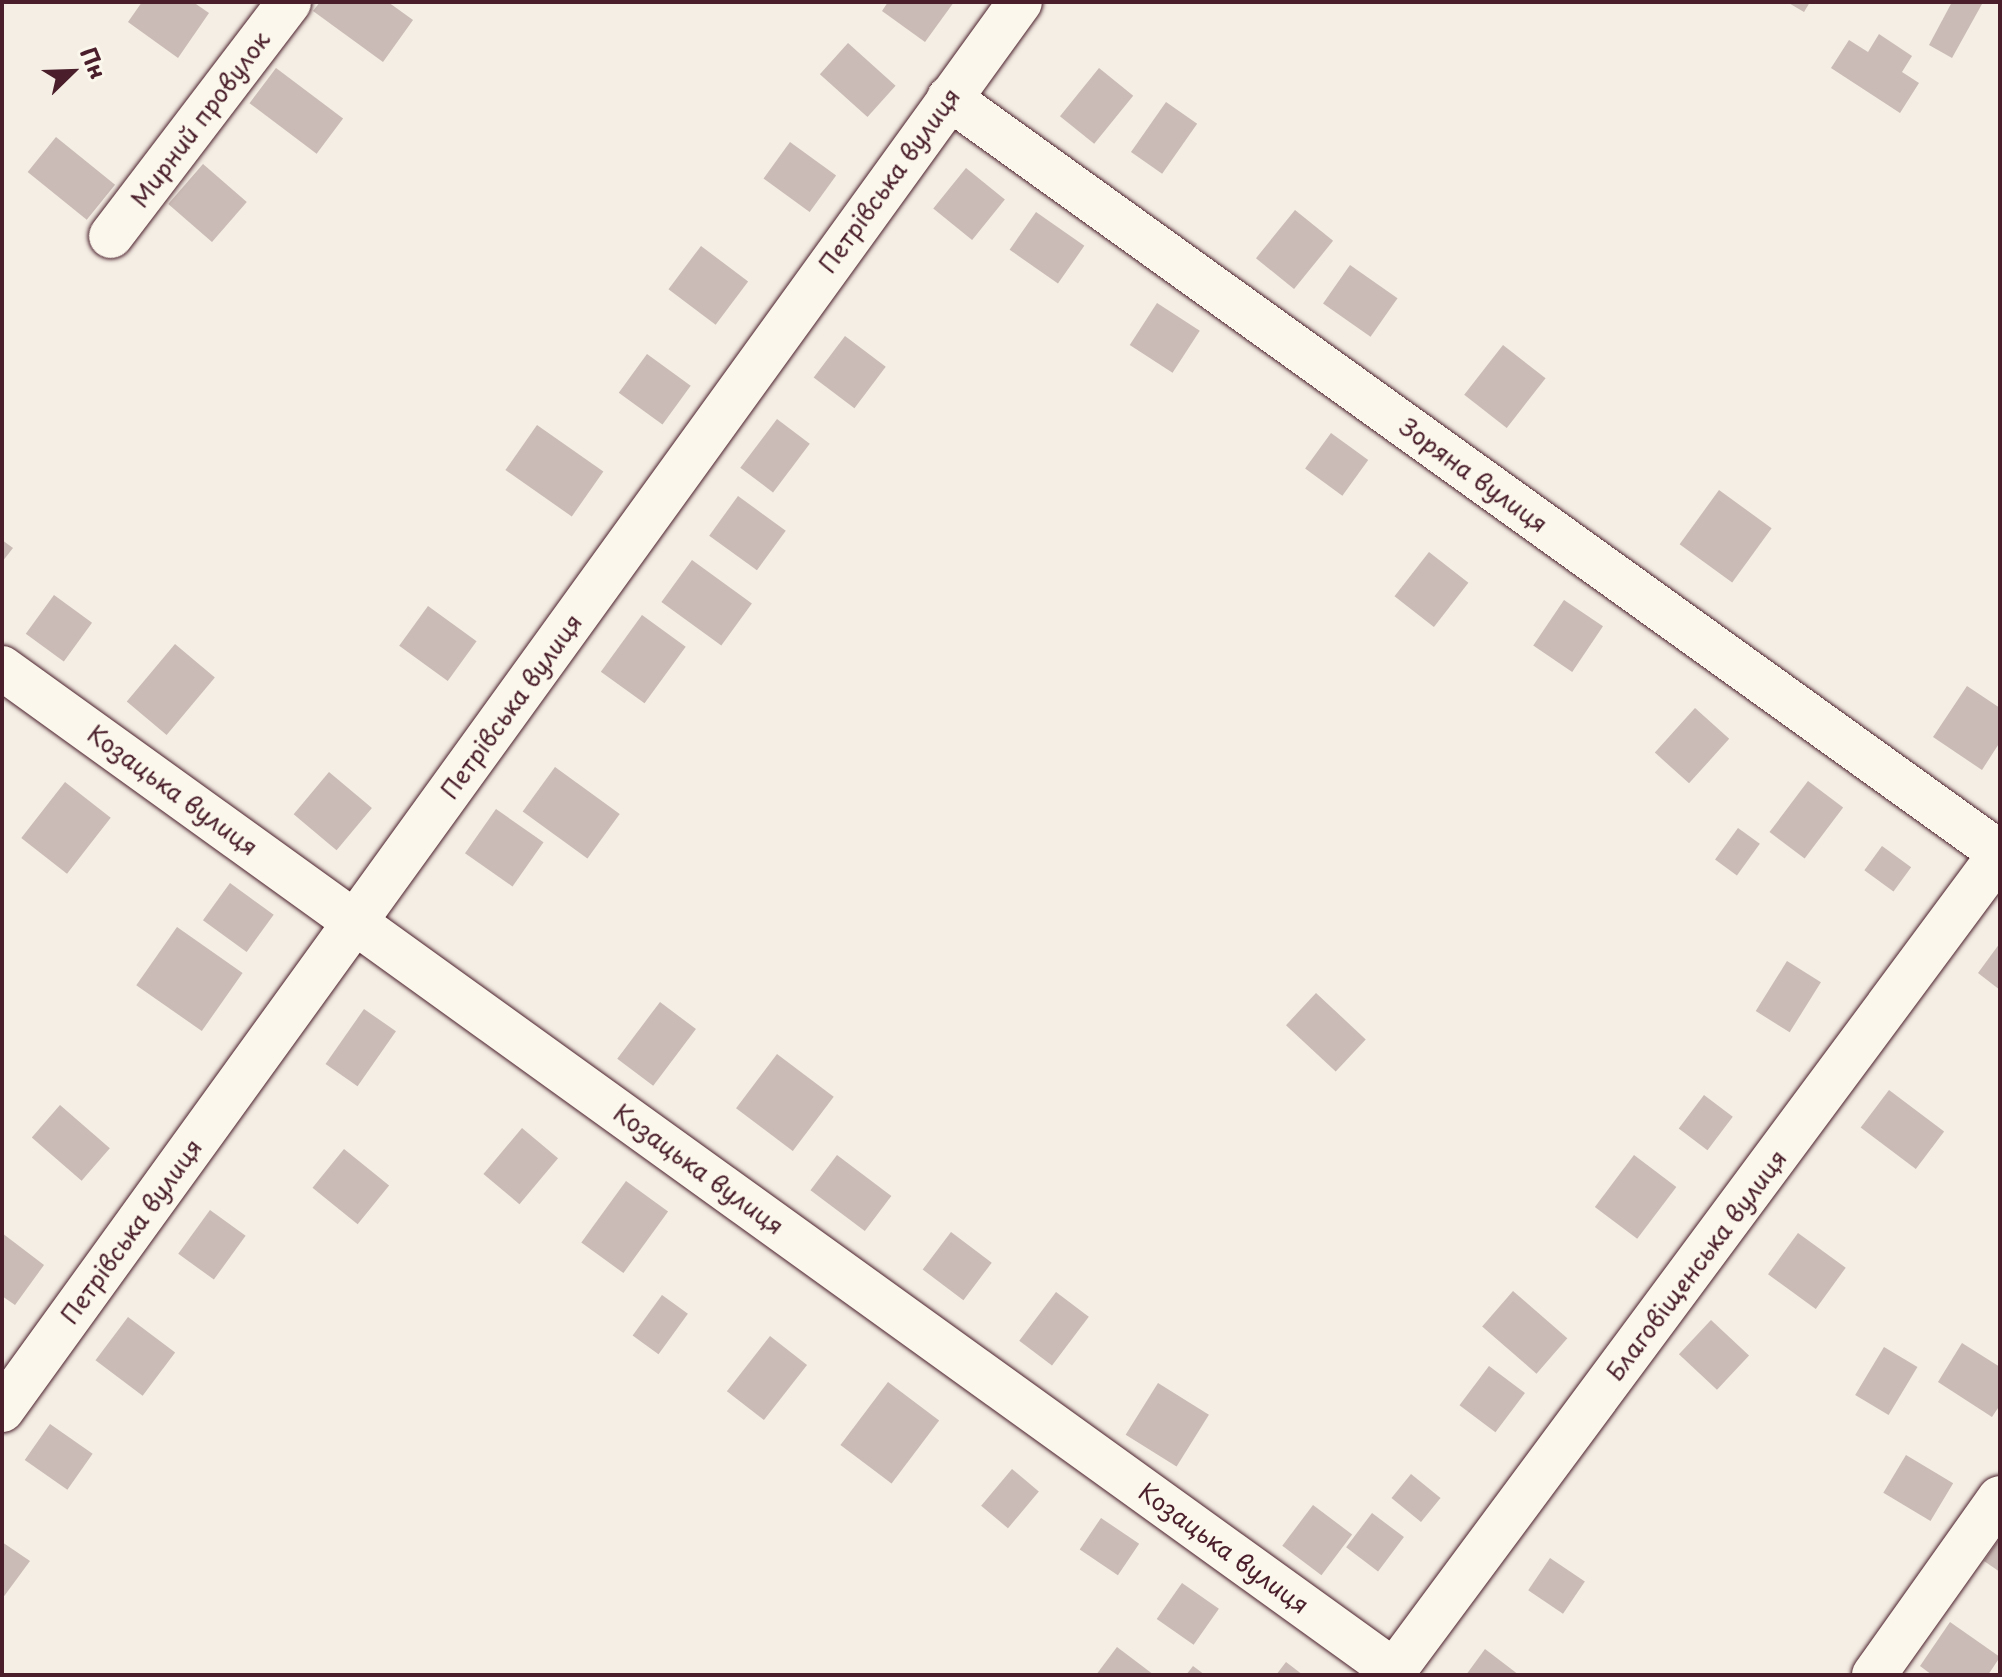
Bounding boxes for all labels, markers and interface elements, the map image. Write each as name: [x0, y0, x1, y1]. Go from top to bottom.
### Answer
street label: Мирний провулок: [125, 26, 275, 212]
north arrow: [32, 32, 112, 112]
text: Пн: [73, 41, 116, 84]
street label: Петрівська вулиця: [812, 82, 966, 278]
street label: Зоряна вулиця: [1394, 411, 1554, 539]
street label: Петрівська вулиця: [434, 608, 588, 804]
street label: Козацька вулиця: [82, 718, 264, 862]
street label: Козацька вулиця: [608, 1097, 790, 1241]
street label: Петрівська вулиця: [54, 1133, 208, 1329]
street label: Благовіщенська вулиця: [1599, 1143, 1793, 1387]
street label: Козацька вулиця: [1133, 1476, 1315, 1620]

